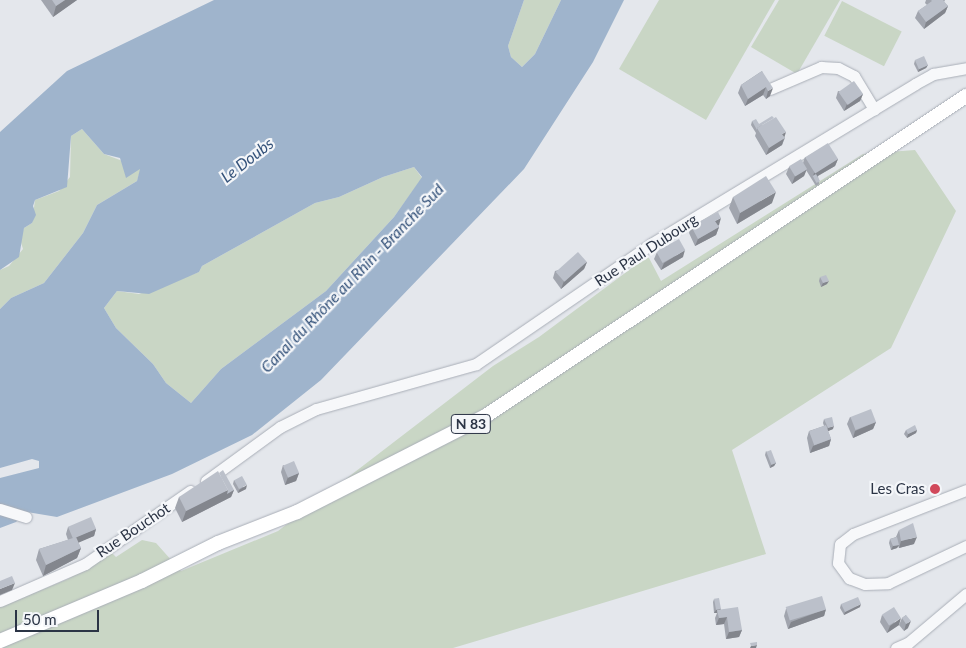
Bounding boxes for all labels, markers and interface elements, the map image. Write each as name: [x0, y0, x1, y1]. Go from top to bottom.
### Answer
water label: Le Doubs: [217, 134, 277, 186]
water label: Canal du Rhône au Rhin - Branche Sud: [256, 180, 448, 376]
street label: Rue Paul Dubourg: [591, 210, 701, 290]
road number: N 83: [450, 412, 492, 436]
place label: Les Cras: [870, 480, 925, 498]
marker: Les Cras: [929, 483, 941, 495]
street label: Rue Bouchot: [93, 499, 173, 561]
scale bar: [18, 600, 101, 632]
text: 50 m: [23, 610, 57, 628]

